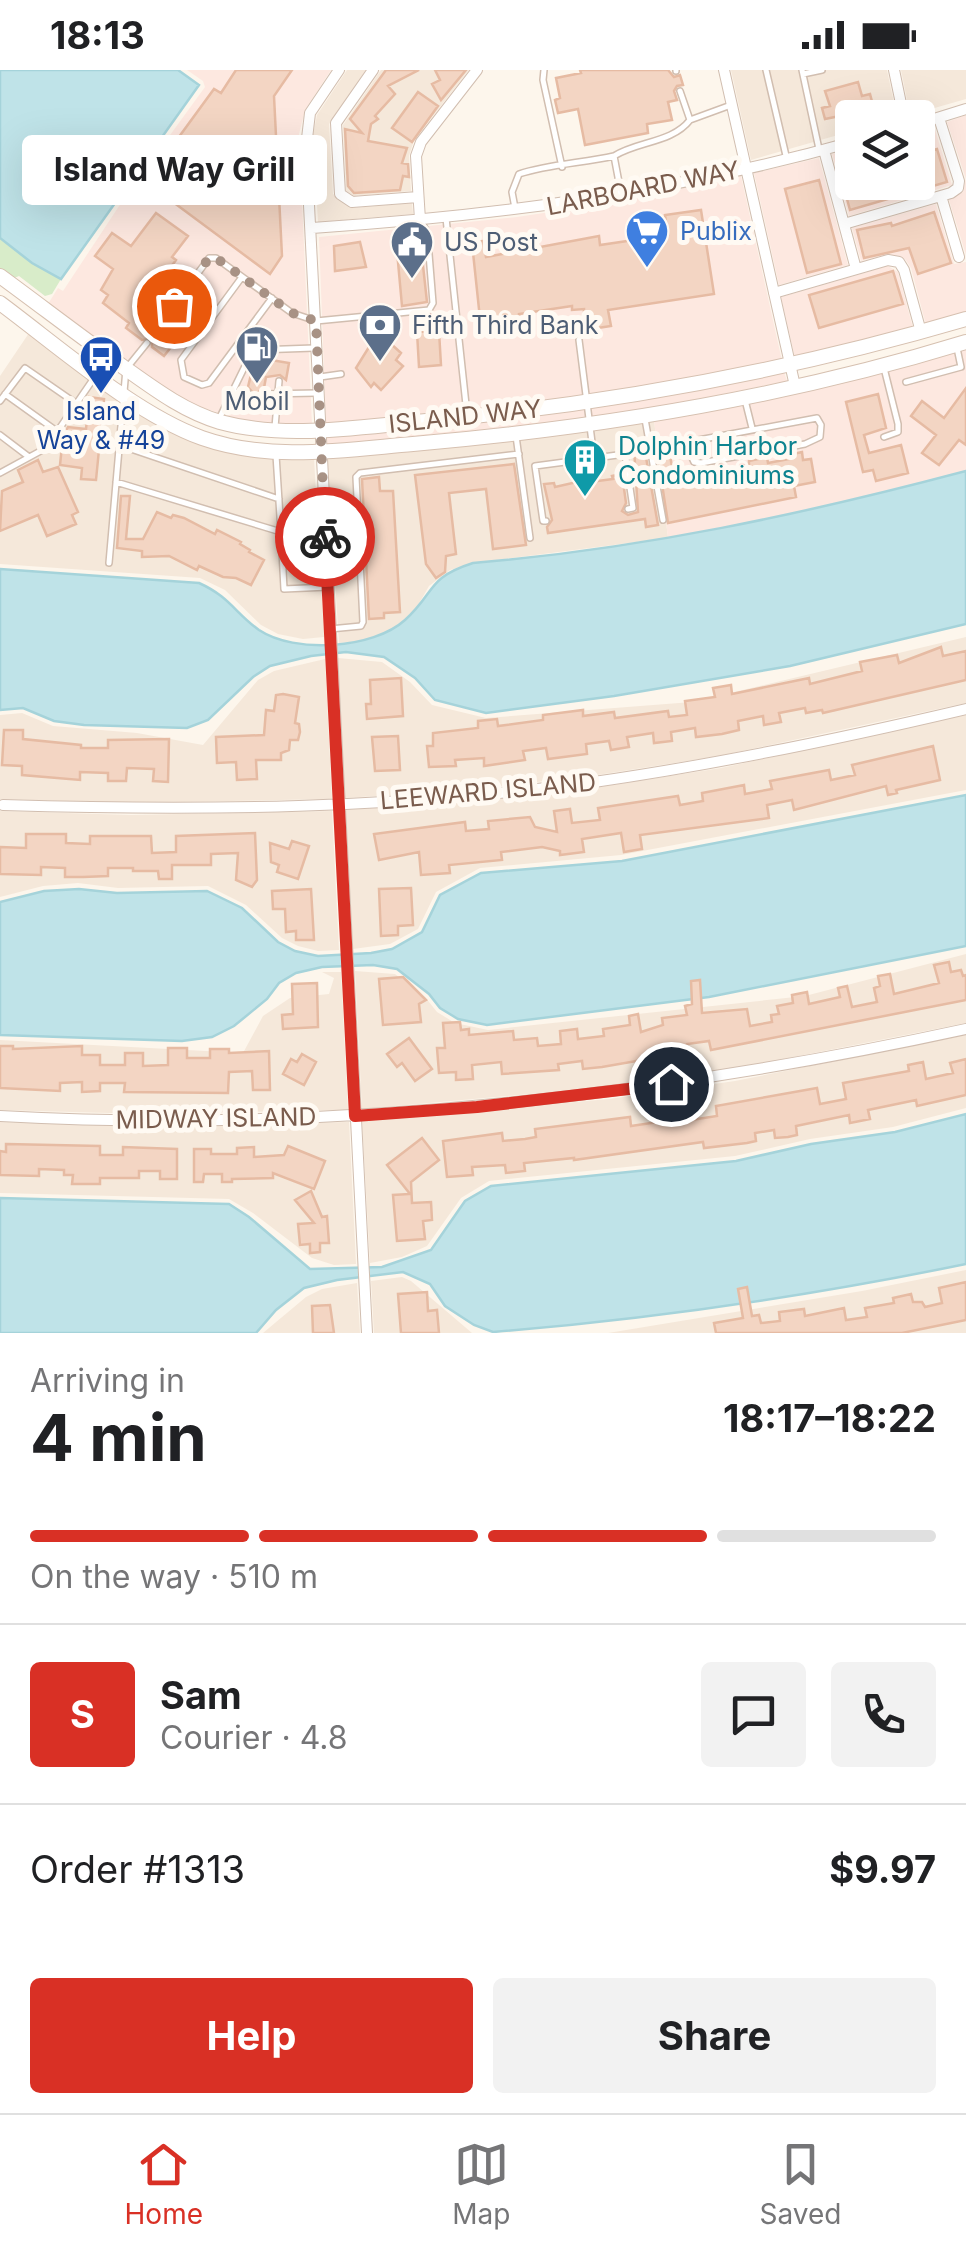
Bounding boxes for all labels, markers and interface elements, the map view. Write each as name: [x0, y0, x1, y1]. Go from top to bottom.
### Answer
text: 18:13: [50, 12, 145, 58]
map controls: [835, 100, 935, 200]
button: layers: [835, 100, 935, 200]
callout: Island Way Grill: [21, 136, 326, 206]
text: Island Way Grill: [54, 150, 295, 189]
street label: LARBOARD WAY: [544, 155, 742, 221]
supermarket icon: Publix: [624, 208, 670, 269]
place label: Publix: [680, 216, 752, 246]
public building icon: US Post: [389, 219, 435, 280]
place label: US Post: [444, 227, 538, 257]
pin: [132, 264, 217, 349]
icon: bag: [147, 279, 202, 334]
bank icon: Fifth Third Bank: [357, 302, 403, 363]
place label: Fifth Third Bank: [412, 310, 599, 340]
fuel station icon: Mobil: [234, 324, 280, 385]
bus stop icon: Island Way & #49: [78, 334, 124, 395]
place label: Mobil: [225, 386, 290, 416]
street label: ISLAND WAY: [387, 393, 543, 439]
place label: Island Way & #49: [37, 396, 165, 455]
place label: Dolphin Harbor Condominiums: [618, 431, 797, 490]
building icon: Dolphin Harbor Condominiums: [562, 437, 608, 498]
courier: [275, 487, 375, 587]
icon: bike: [298, 510, 353, 565]
street label: LEEWARD ISLAND: [379, 767, 597, 815]
pin: [629, 1042, 714, 1127]
icon: home: [644, 1057, 699, 1112]
street label: MIDWAY ISLAND: [115, 1101, 317, 1135]
text: Arriving in: [30, 1361, 185, 1400]
text: 18:17–18:22: [723, 1395, 936, 1441]
text: 4 min: [30, 1398, 207, 1477]
text: On the way · 510 m: [30, 1557, 318, 1596]
button: chat: [701, 1662, 806, 1767]
button: phone: [831, 1662, 936, 1767]
text: Sam: [160, 1672, 242, 1718]
text: S: [70, 1691, 95, 1737]
text: Courier · 4.8: [160, 1718, 348, 1757]
text: Order #1313: [30, 1846, 245, 1892]
text: $9.97: [829, 1846, 936, 1892]
button: Help: [30, 1978, 473, 2093]
button: Share: [493, 1978, 936, 2093]
tab: Home: [125, 2137, 203, 2231]
tab: Map: [452, 2137, 510, 2231]
tab: Saved: [759, 2137, 841, 2231]

